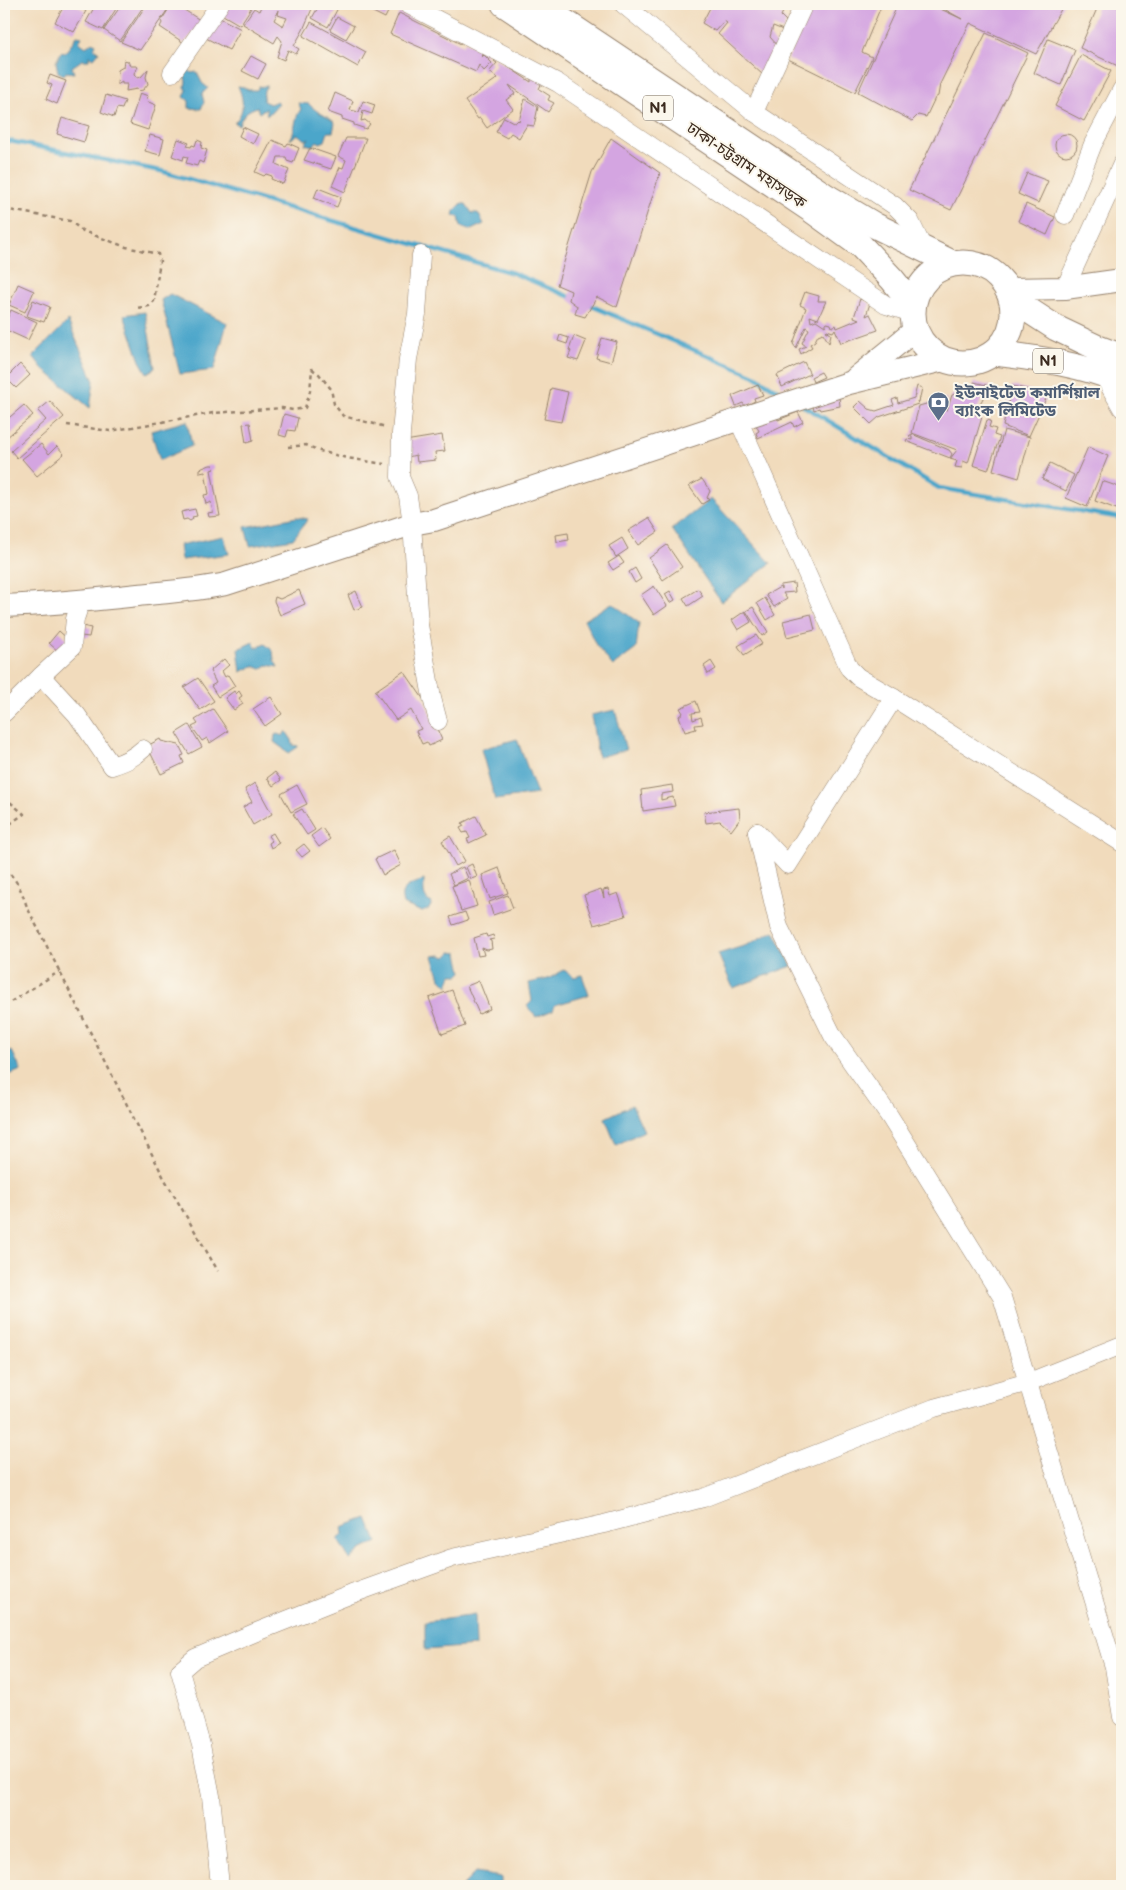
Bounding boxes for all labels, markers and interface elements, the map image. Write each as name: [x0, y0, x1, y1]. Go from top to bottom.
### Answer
road number: N1: [643, 96, 673, 120]
street label: ঢাকা-চট্টগ্রাম মহাসড়ক: [682, 118, 811, 214]
road number: N1: [1033, 348, 1063, 374]
place label: ইউনাইটেড কমার্শিয়াল ব্যাংক লিমিটেড: [954, 382, 1101, 421]
bank icon: ইউনাইটেড কমার্শিয়াল ব্যাংক লিমিটেড: [927, 390, 951, 421]

